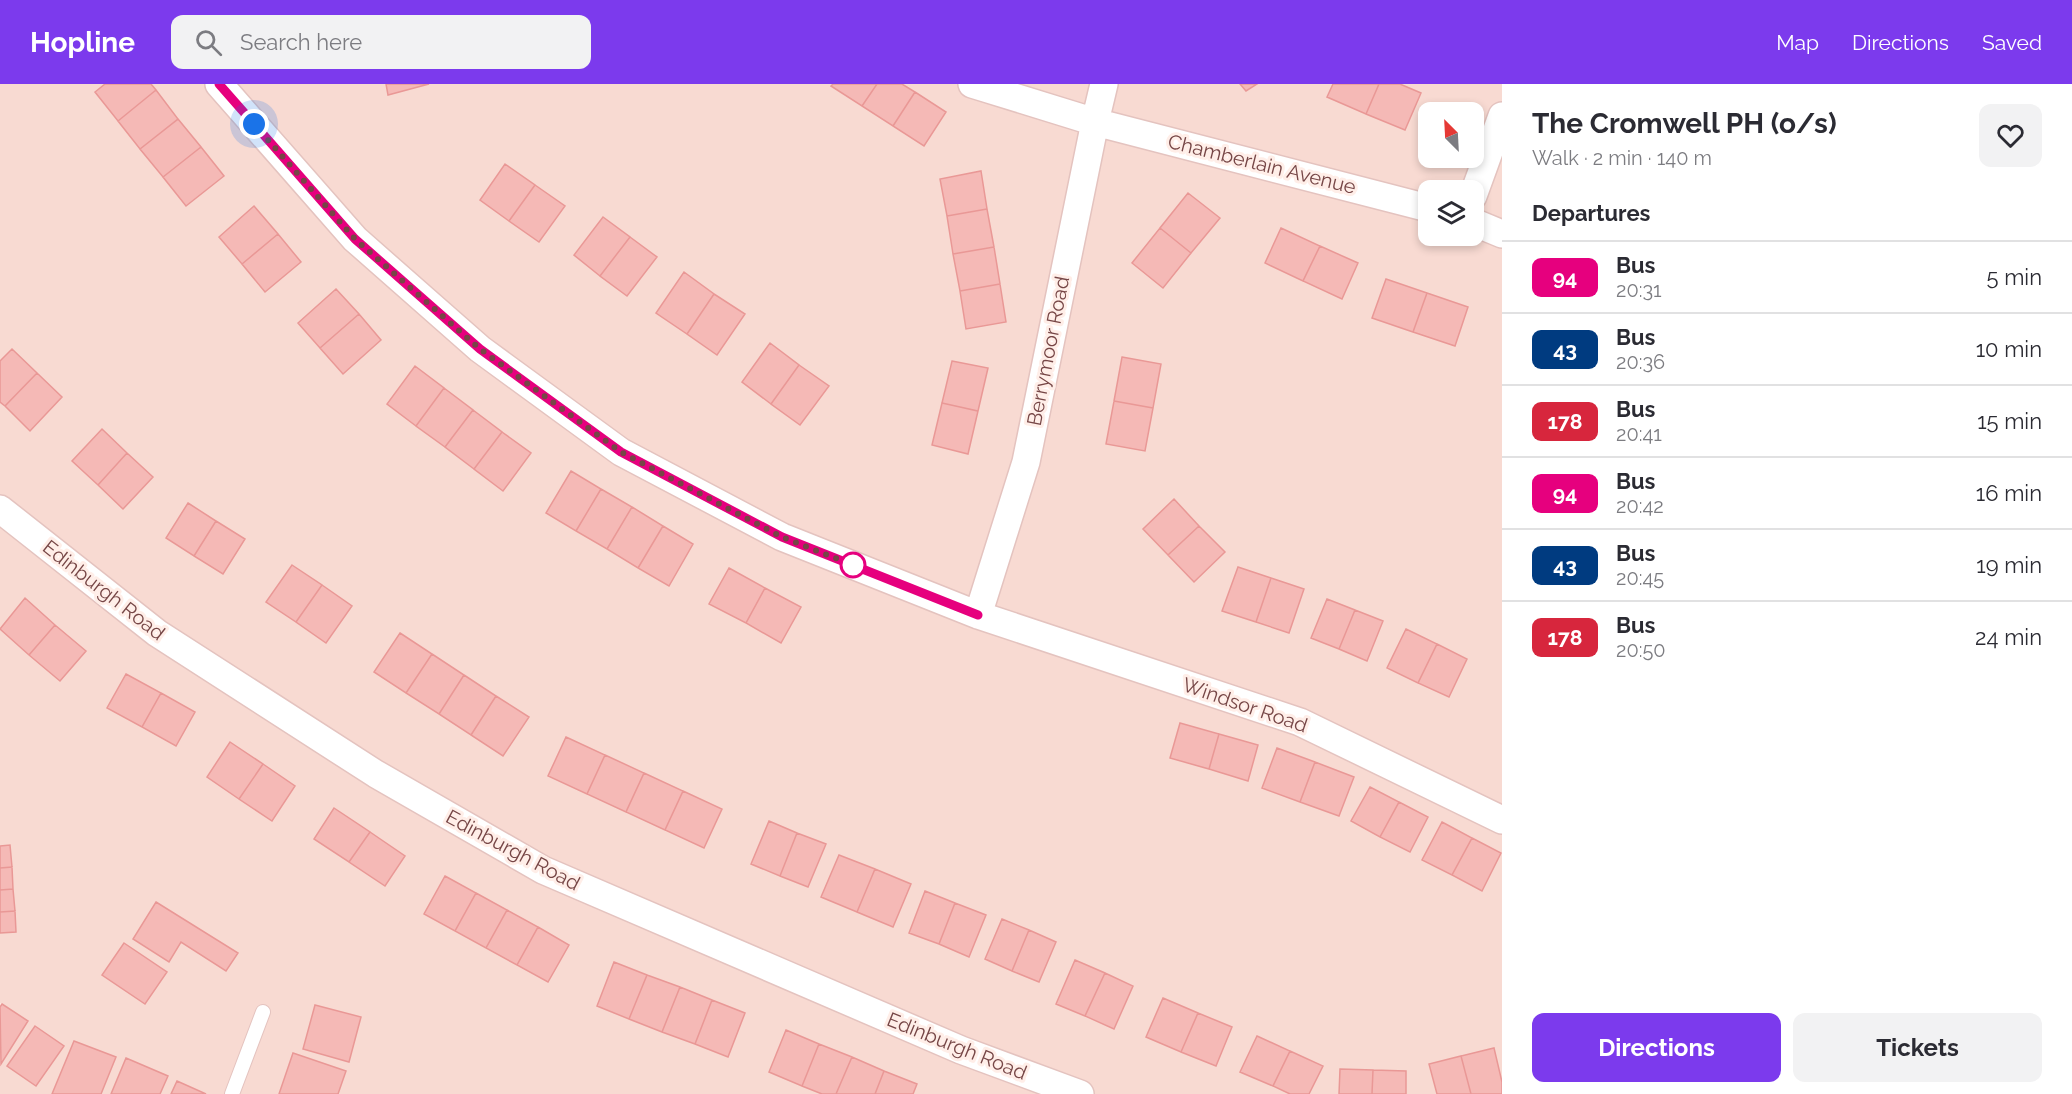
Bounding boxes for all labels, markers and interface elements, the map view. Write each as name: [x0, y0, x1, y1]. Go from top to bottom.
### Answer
search box: [171, 15, 591, 69]
text: Hopline: [30, 26, 135, 59]
icon: search: [192, 26, 225, 59]
text: Search here: [240, 29, 362, 55]
text: Map: [1776, 30, 1819, 55]
text: Directions: [1852, 30, 1949, 55]
text: Saved: [1982, 30, 2042, 55]
north arrow: [1418, 102, 1484, 168]
map controls: [1418, 102, 1484, 246]
button: heart: [1979, 104, 2042, 167]
text: The Cromwell PH (o/s): [1532, 107, 1837, 140]
your location: [239, 109, 269, 139]
street label: Chamberlain Avenue: [1166, 129, 1359, 199]
text: Walk · 2 min · 140 m: [1532, 146, 1712, 170]
button: layers: [1418, 180, 1484, 246]
text: Departures: [1532, 200, 1650, 226]
text: Bus: [1616, 252, 1655, 278]
text: 5 min: [1987, 264, 2042, 290]
text: 94: [1553, 265, 1577, 290]
street label: Berrymoor Road: [1022, 274, 1074, 428]
text: 20:31: [1616, 278, 1662, 302]
text: Bus: [1616, 324, 1655, 350]
text: 10 min: [1976, 336, 2042, 362]
text: 43: [1553, 337, 1577, 362]
text: 20:36: [1616, 350, 1665, 374]
text: Bus: [1616, 396, 1655, 422]
text: 15 min: [1977, 408, 2042, 434]
text: 178: [1548, 409, 1582, 434]
text: 20:41: [1616, 422, 1662, 446]
text: Bus: [1616, 468, 1655, 494]
text: 16 min: [1976, 480, 2042, 506]
text: 94: [1553, 481, 1577, 506]
text: 20:42: [1616, 494, 1664, 518]
street label: Edinburgh Road: [38, 535, 170, 645]
text: Bus: [1616, 540, 1655, 566]
unlabelled marker: [840, 552, 866, 578]
text: 19 min: [1976, 552, 2042, 578]
text: 43: [1553, 553, 1577, 578]
text: 20:45: [1616, 566, 1664, 590]
text: Bus: [1616, 612, 1655, 638]
text: 24 min: [1975, 624, 2042, 650]
text: 178: [1548, 625, 1582, 650]
text: 20:50: [1616, 638, 1666, 662]
street label: Windsor Road: [1179, 672, 1311, 738]
street label: Edinburgh Road: [442, 805, 584, 895]
street label: Edinburgh Road: [884, 1007, 1030, 1085]
button: Directions: [1532, 1013, 1781, 1082]
button: Tickets: [1793, 1013, 2042, 1082]

